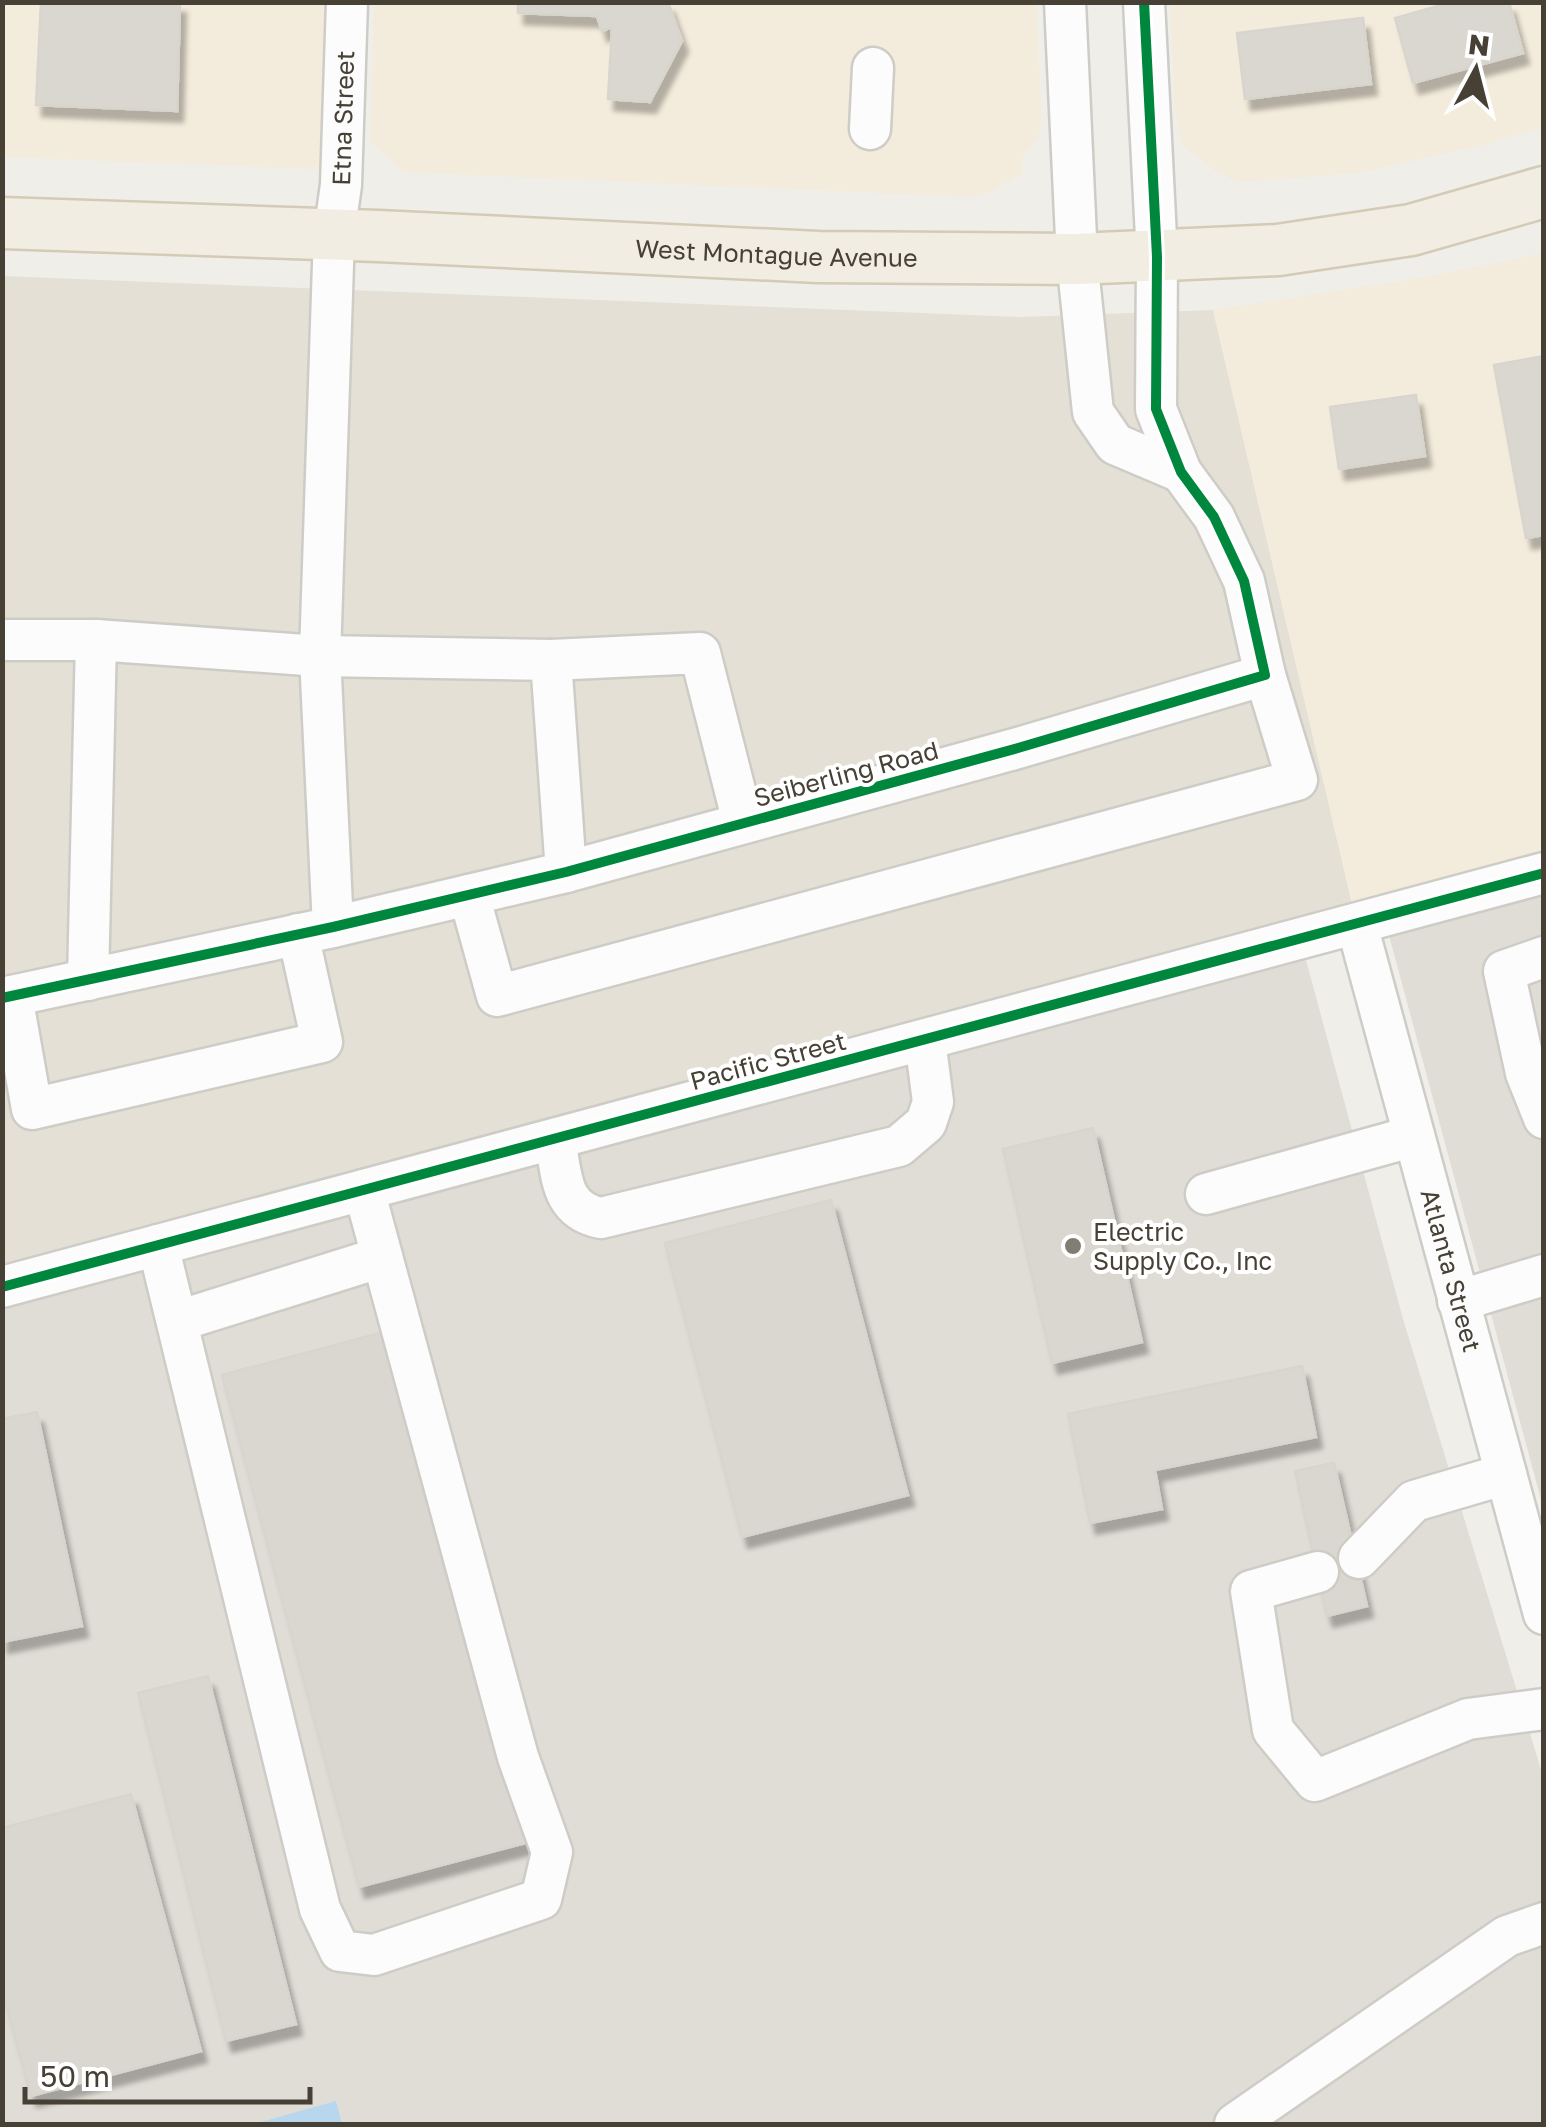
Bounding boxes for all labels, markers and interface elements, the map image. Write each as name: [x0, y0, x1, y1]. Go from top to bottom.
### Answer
north arrow: [1426, 20, 1526, 120]
text: N: [1467, 27, 1492, 62]
street label: Etna Street: [325, 50, 360, 186]
street label: West Montague Avenue: [634, 232, 918, 273]
street label: Seiberling Road: [750, 734, 942, 813]
street label: Pacific Street: [686, 1025, 849, 1096]
street label: Atlanta Street: [1414, 1185, 1488, 1355]
place label: Electric Supply Co., Inc: [1093, 1216, 1272, 1276]
marker: Electric Supply Co., Inc: [1062, 1235, 1084, 1257]
scale bar: [25, 2042, 310, 2104]
text: 50 m: [40, 2058, 110, 2094]

